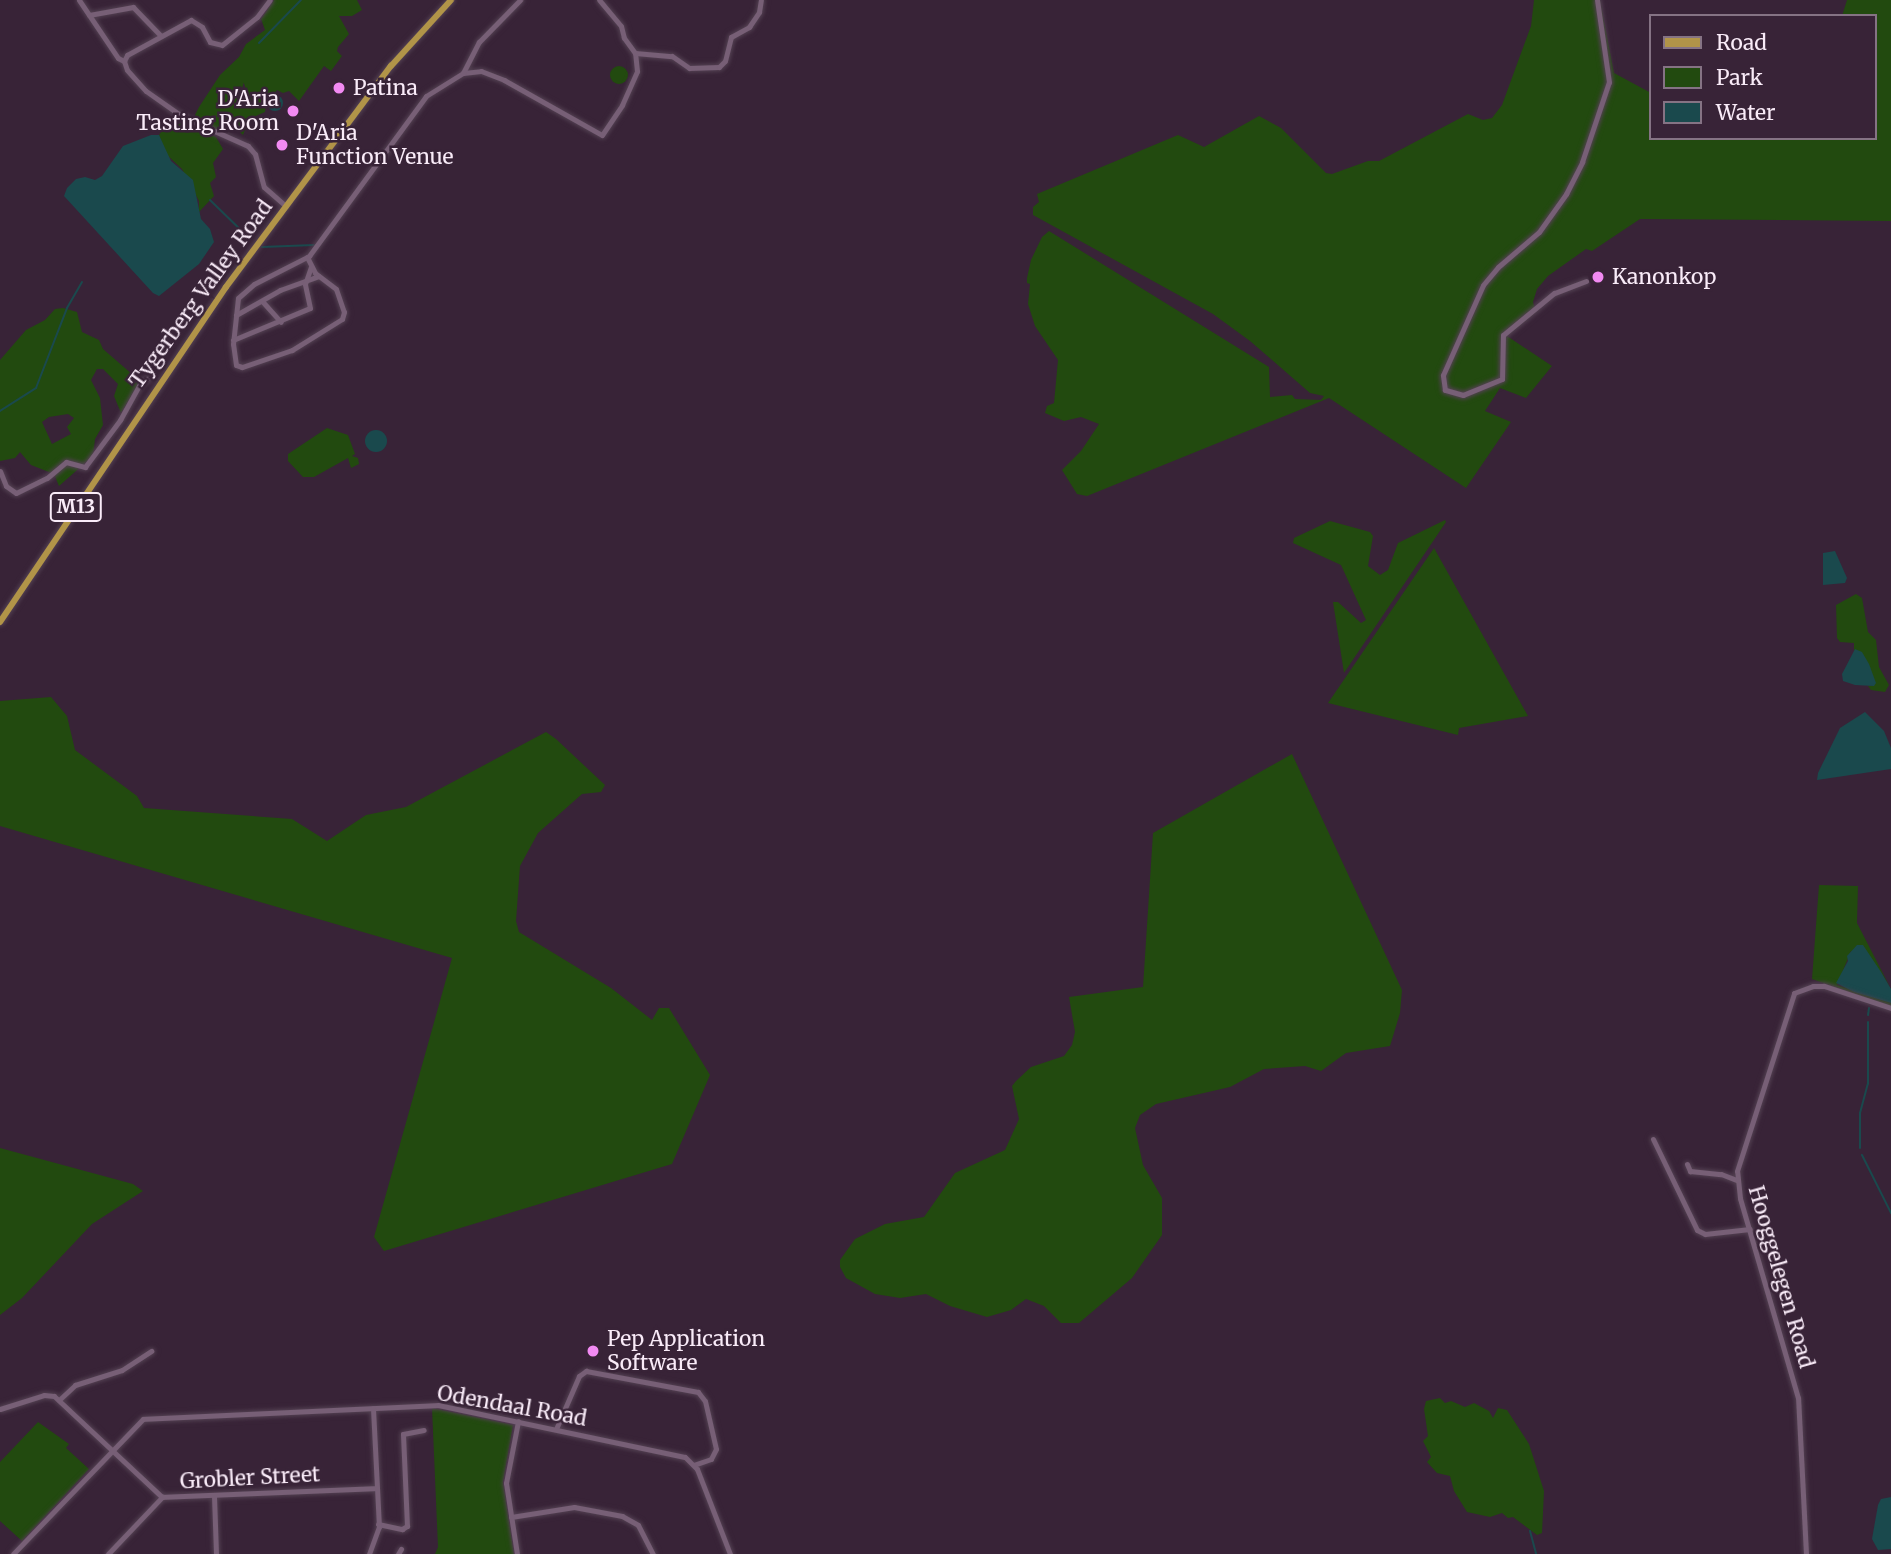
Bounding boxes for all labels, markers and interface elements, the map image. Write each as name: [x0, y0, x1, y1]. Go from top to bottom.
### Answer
legend: [1650, 14, 1877, 140]
text: Road: [1716, 29, 1767, 56]
text: Park: [1716, 64, 1763, 91]
place label: Patina: [353, 75, 418, 101]
marker: Patina: [331, 80, 347, 96]
place label: D'Aria Tasting Room: [136, 86, 279, 136]
text: Water: [1716, 99, 1775, 126]
marker: D'Aria Tasting Room: [285, 103, 301, 119]
place label: D'Aria Function Venue: [296, 120, 454, 170]
marker: D'Aria Function Venue: [274, 137, 290, 153]
street label: Tygerberg Valley Road: [124, 195, 278, 393]
place label: Kanonkop: [1612, 264, 1716, 290]
marker: Kanonkop: [1590, 269, 1606, 285]
road number: M13: [50, 492, 102, 522]
street label: Hooggelegen Road: [1743, 1183, 1819, 1371]
place label: Pep Application Software: [607, 1326, 765, 1376]
marker: Pep Application Software: [585, 1343, 601, 1359]
street label: Odendaal Road: [435, 1380, 589, 1432]
street label: Grobler Street: [179, 1462, 321, 1494]

